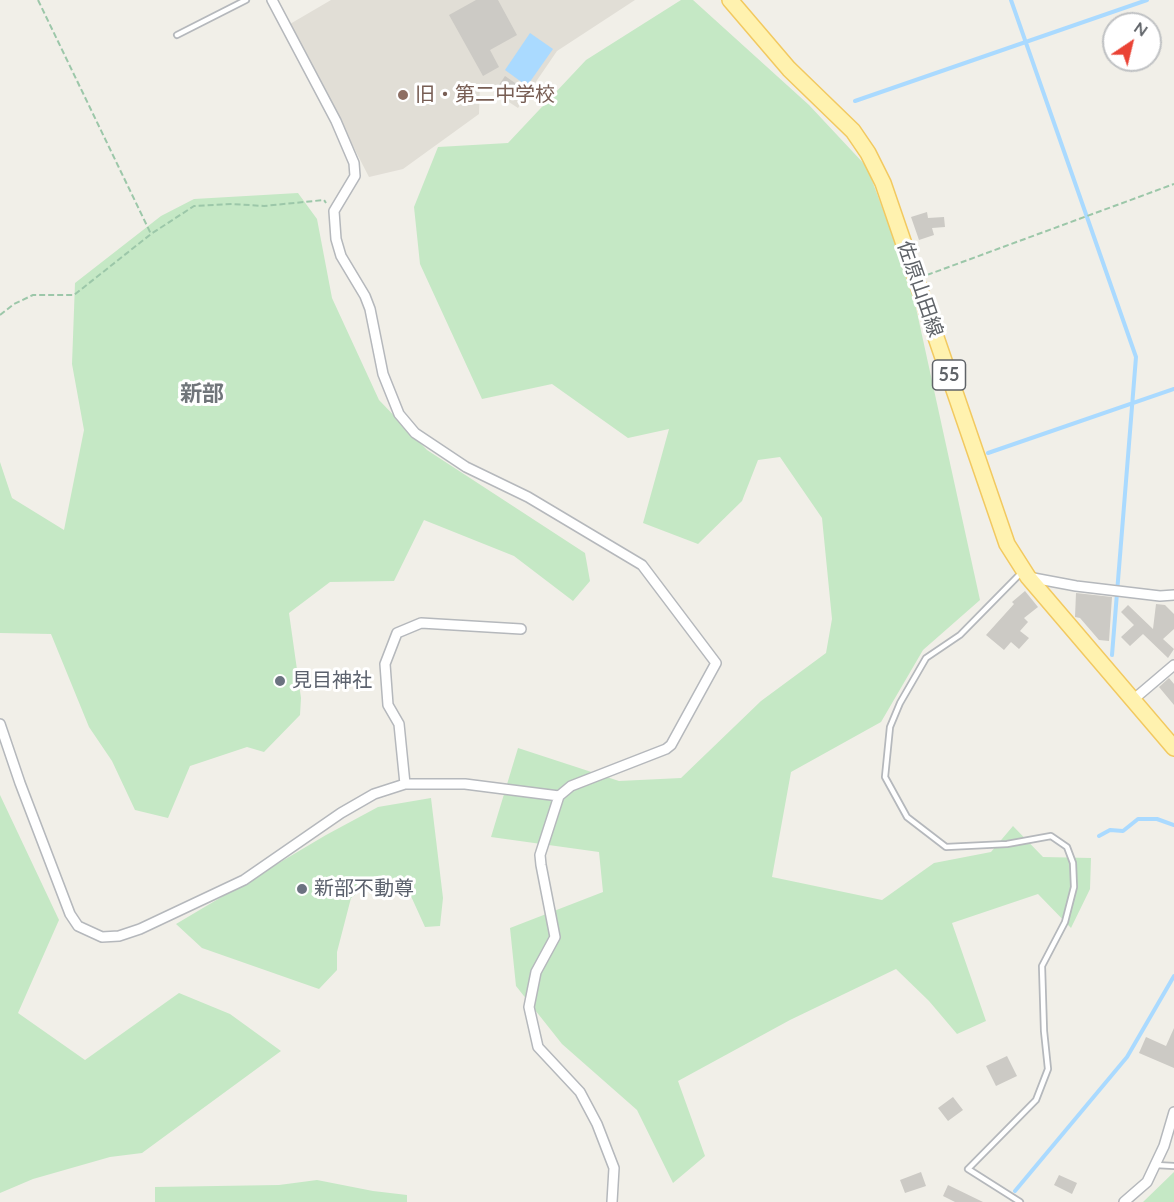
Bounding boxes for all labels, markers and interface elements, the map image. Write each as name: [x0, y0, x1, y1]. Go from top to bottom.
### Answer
north arrow: [1102, 12, 1162, 72]
text: N: [1131, 17, 1152, 40]
place label: 旧・第二中学校: [415, 83, 555, 107]
marker: 旧・第二中学校: [396, 88, 410, 102]
street label: 佐原山田線: [892, 238, 948, 340]
road number: 55: [932, 360, 966, 390]
district label: 新部: [180, 381, 224, 407]
place label: 見目神社: [292, 669, 372, 693]
marker: 見目神社: [273, 674, 287, 688]
place label: 新部不動尊: [314, 877, 414, 901]
marker: 新部不動尊: [295, 882, 309, 896]

